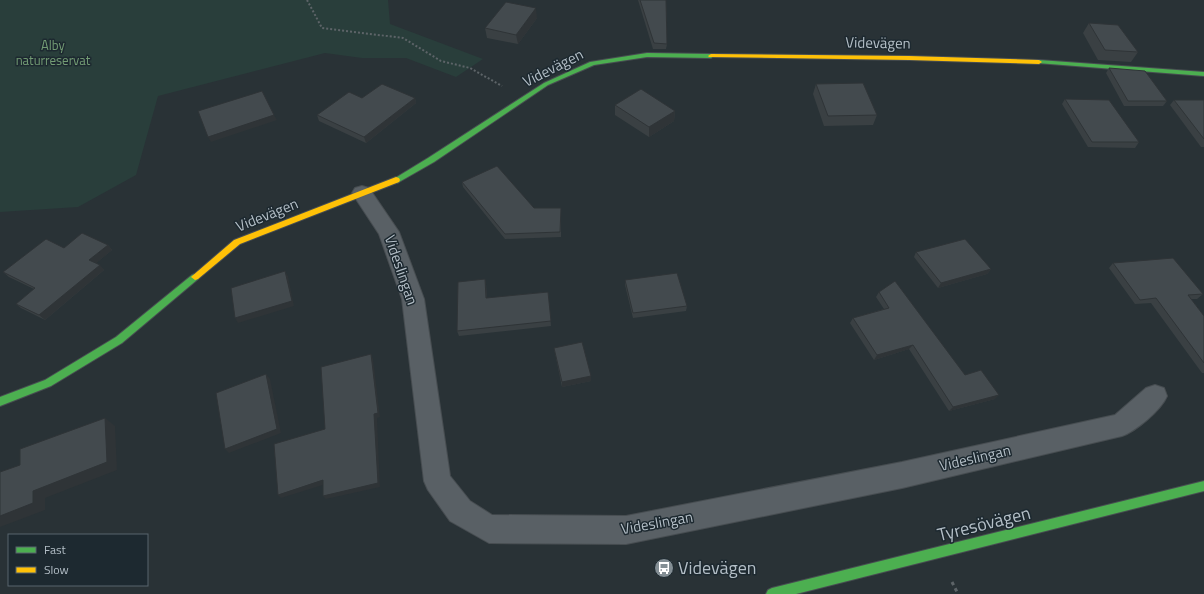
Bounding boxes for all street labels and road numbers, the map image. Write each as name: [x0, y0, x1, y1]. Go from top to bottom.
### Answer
street label: Videvägen: [845, 30, 911, 55]
street label: Videvägen: [518, 42, 587, 93]
street label: Videvägen: [232, 192, 301, 237]
street label: Videslingan: [379, 232, 424, 308]
street label: Videslingan: [937, 438, 1013, 477]
street label: Tyresövägen: [934, 499, 1033, 548]
street label: Videslingan: [619, 505, 695, 540]

